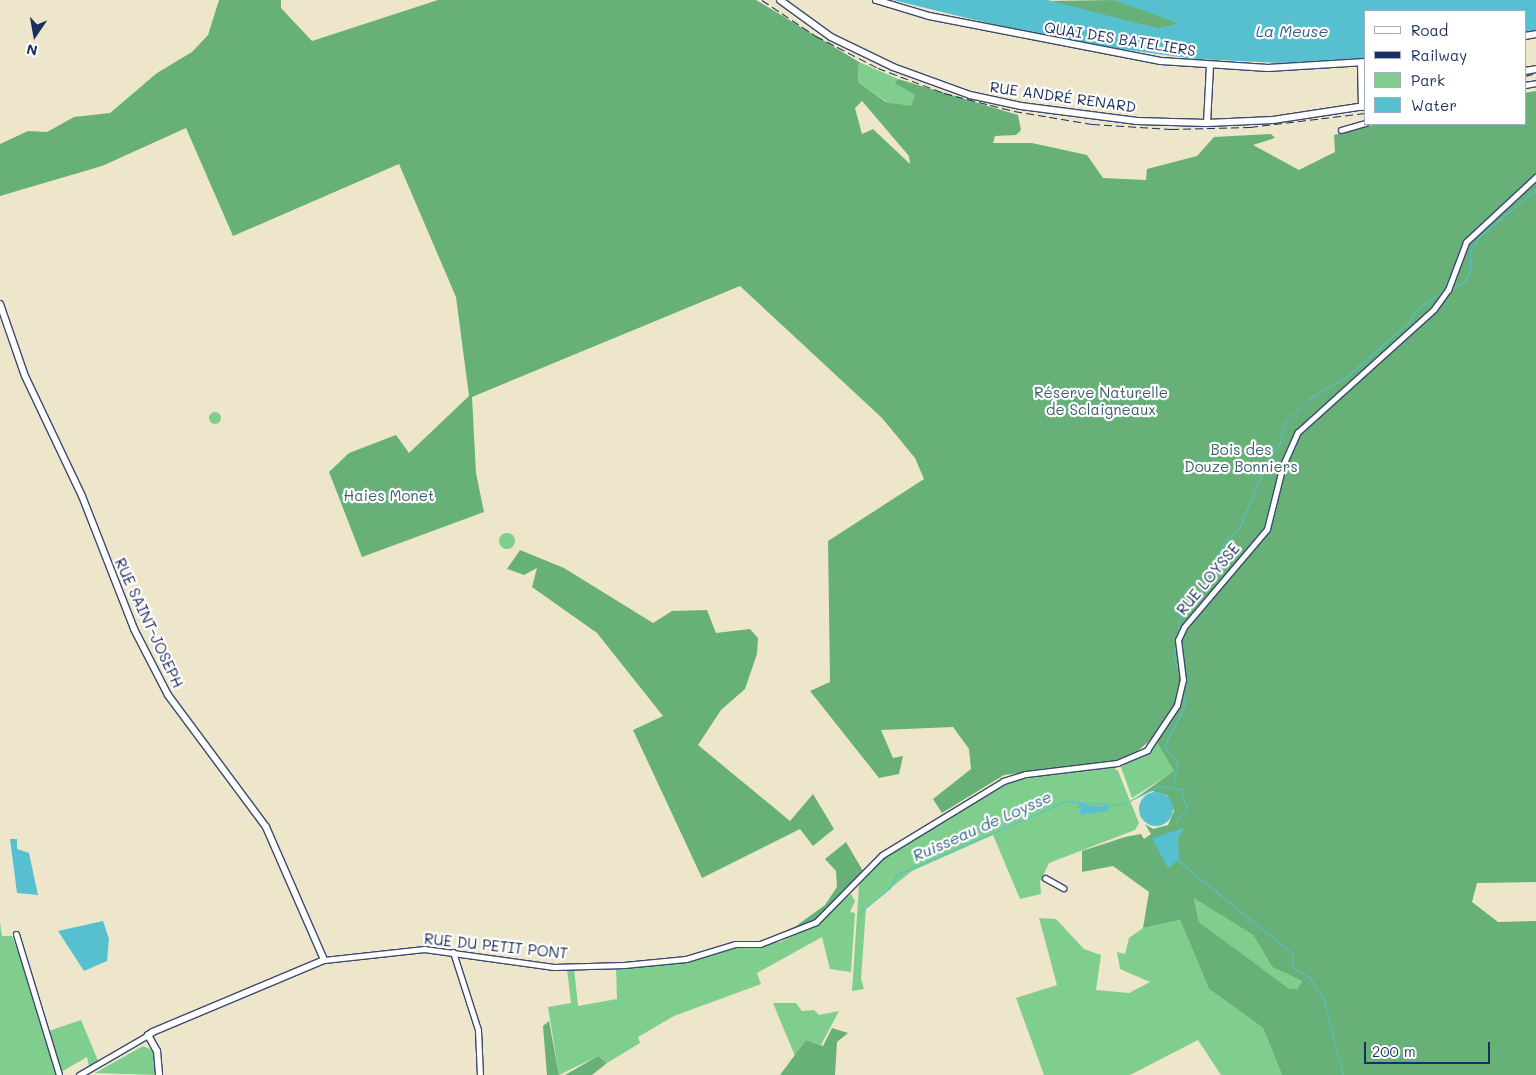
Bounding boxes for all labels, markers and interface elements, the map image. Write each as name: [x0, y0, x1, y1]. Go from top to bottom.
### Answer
north arrow: [10, 10, 60, 60]
legend: [1364, 10, 1526, 125]
street label: QUAI DES BATELIERS: [1043, 18, 1197, 60]
text: Road: [1411, 20, 1448, 40]
water label: La Meuse: [1256, 21, 1328, 41]
text: N: [25, 40, 39, 61]
text: Railway: [1411, 45, 1467, 65]
text: Park: [1411, 70, 1445, 90]
street label: RUE ANDRÉ RENARD: [989, 78, 1137, 116]
text: Water: [1411, 95, 1457, 115]
park label: Réserve Naturelle de Sclaigneaux: [1034, 383, 1168, 418]
park label: Bois des Douze Bonniers: [1184, 440, 1298, 475]
park label: Haies Monet: [343, 487, 435, 505]
street label: RUE LOYSSE: [1173, 539, 1243, 619]
street label: RUE SAINT-JOSEPH: [111, 555, 187, 691]
water label: Ruisseau de Loysse: [910, 787, 1054, 865]
street label: RUE DU PETIT PONT: [423, 930, 569, 962]
scale bar: [1366, 1032, 1492, 1064]
text: 200 m: [1372, 1041, 1416, 1061]

